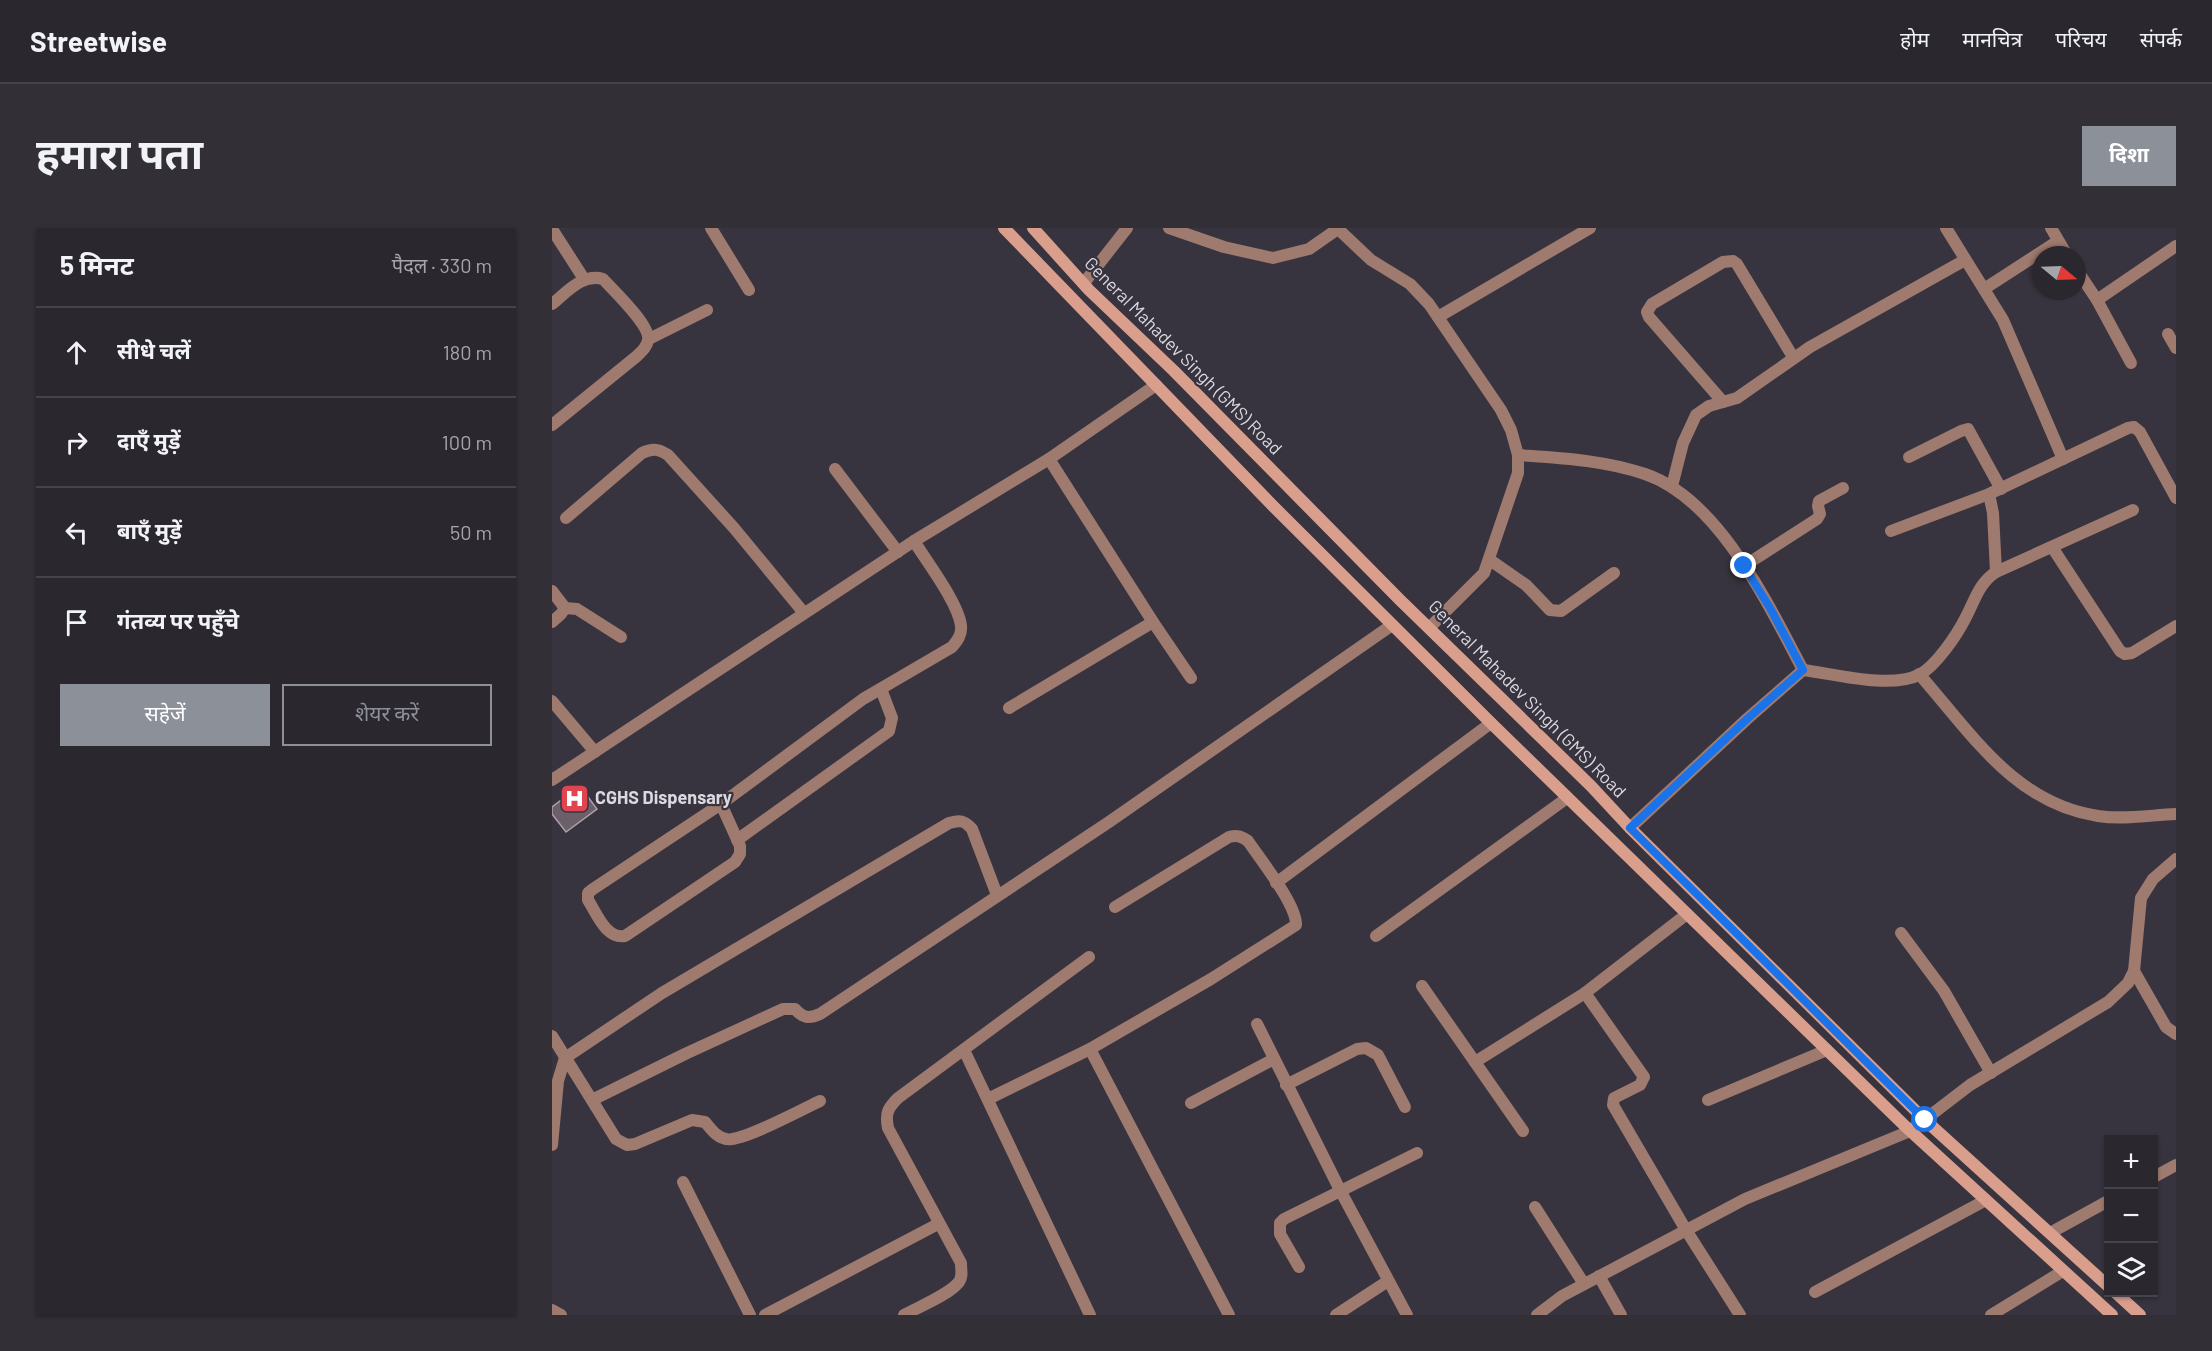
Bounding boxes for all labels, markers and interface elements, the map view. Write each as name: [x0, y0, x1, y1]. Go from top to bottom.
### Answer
text: Streetwise: [30, 24, 167, 58]
text: होम: [1900, 26, 1929, 51]
text: मानचित्र: [1962, 26, 2022, 51]
text: परिचय: [2055, 26, 2107, 51]
text: संपर्क: [2140, 26, 2182, 51]
button: दिशा: [2082, 126, 2176, 186]
text: हमारा पता: [36, 127, 203, 177]
north arrow: [2032, 246, 2086, 300]
text: 5 मिनट: [60, 249, 134, 280]
street label: General Mahadev Singh (GMS) Road: [1080, 252, 1287, 459]
text: पैदल · 330 m: [392, 253, 492, 277]
icon: ahead: [60, 336, 93, 369]
text: सीधे चलें: [117, 337, 191, 363]
text: 180 m: [443, 340, 492, 364]
icon: right: [60, 426, 93, 459]
text: दाएँ मुड़ें: [117, 427, 180, 453]
text: 100 m: [442, 430, 492, 454]
icon: left: [60, 516, 93, 549]
text: बाएँ मुड़ें: [117, 517, 182, 543]
text: 50 m: [450, 520, 492, 544]
route end: [1730, 552, 1756, 578]
street label: General Mahadev Singh (GMS) Road: [1424, 595, 1631, 802]
icon: arrive: [60, 606, 93, 639]
text: गंतव्य पर पहुँचे: [117, 607, 239, 633]
button: सहेजें: [60, 684, 270, 746]
button: शेयर करें: [282, 684, 492, 746]
hospital icon: CGHS Dispensary: [558, 782, 590, 814]
place label: CGHS Dispensary: [595, 786, 732, 808]
route start: [1911, 1106, 1937, 1132]
map controls: [2104, 1135, 2158, 1297]
button: +: [2104, 1135, 2158, 1189]
button: −: [2104, 1189, 2158, 1243]
button: layers: [2104, 1243, 2158, 1297]

